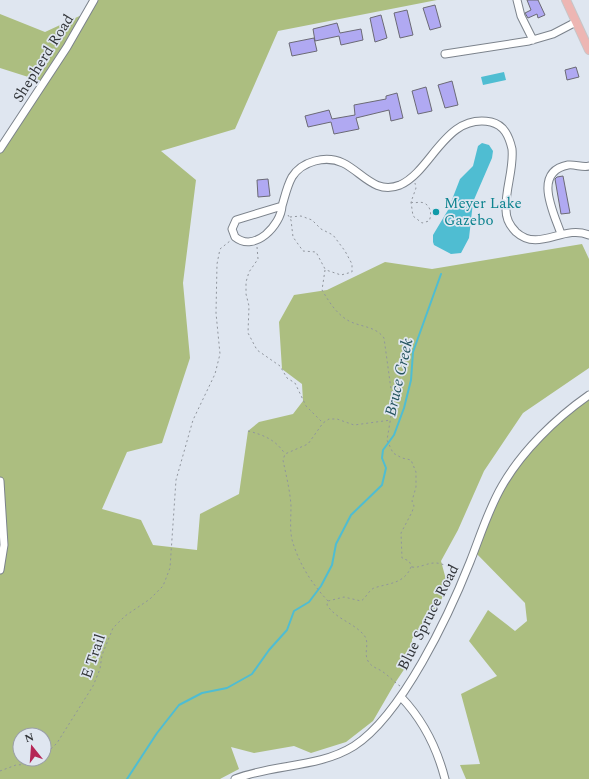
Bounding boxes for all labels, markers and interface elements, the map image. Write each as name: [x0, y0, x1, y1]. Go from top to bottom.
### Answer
street label: Shepherd Road: [7, 10, 80, 107]
place label: Meyer Lake Gazebo: [444, 192, 522, 232]
marker: Meyer Lake Gazebo: [431, 207, 441, 217]
water label: Bruce Creek: [378, 335, 420, 418]
street label: Blue Spruce Road: [392, 560, 465, 674]
street label: E Trail: [75, 631, 112, 682]
north arrow: [12, 727, 52, 767]
text: N: [22, 728, 36, 747]

